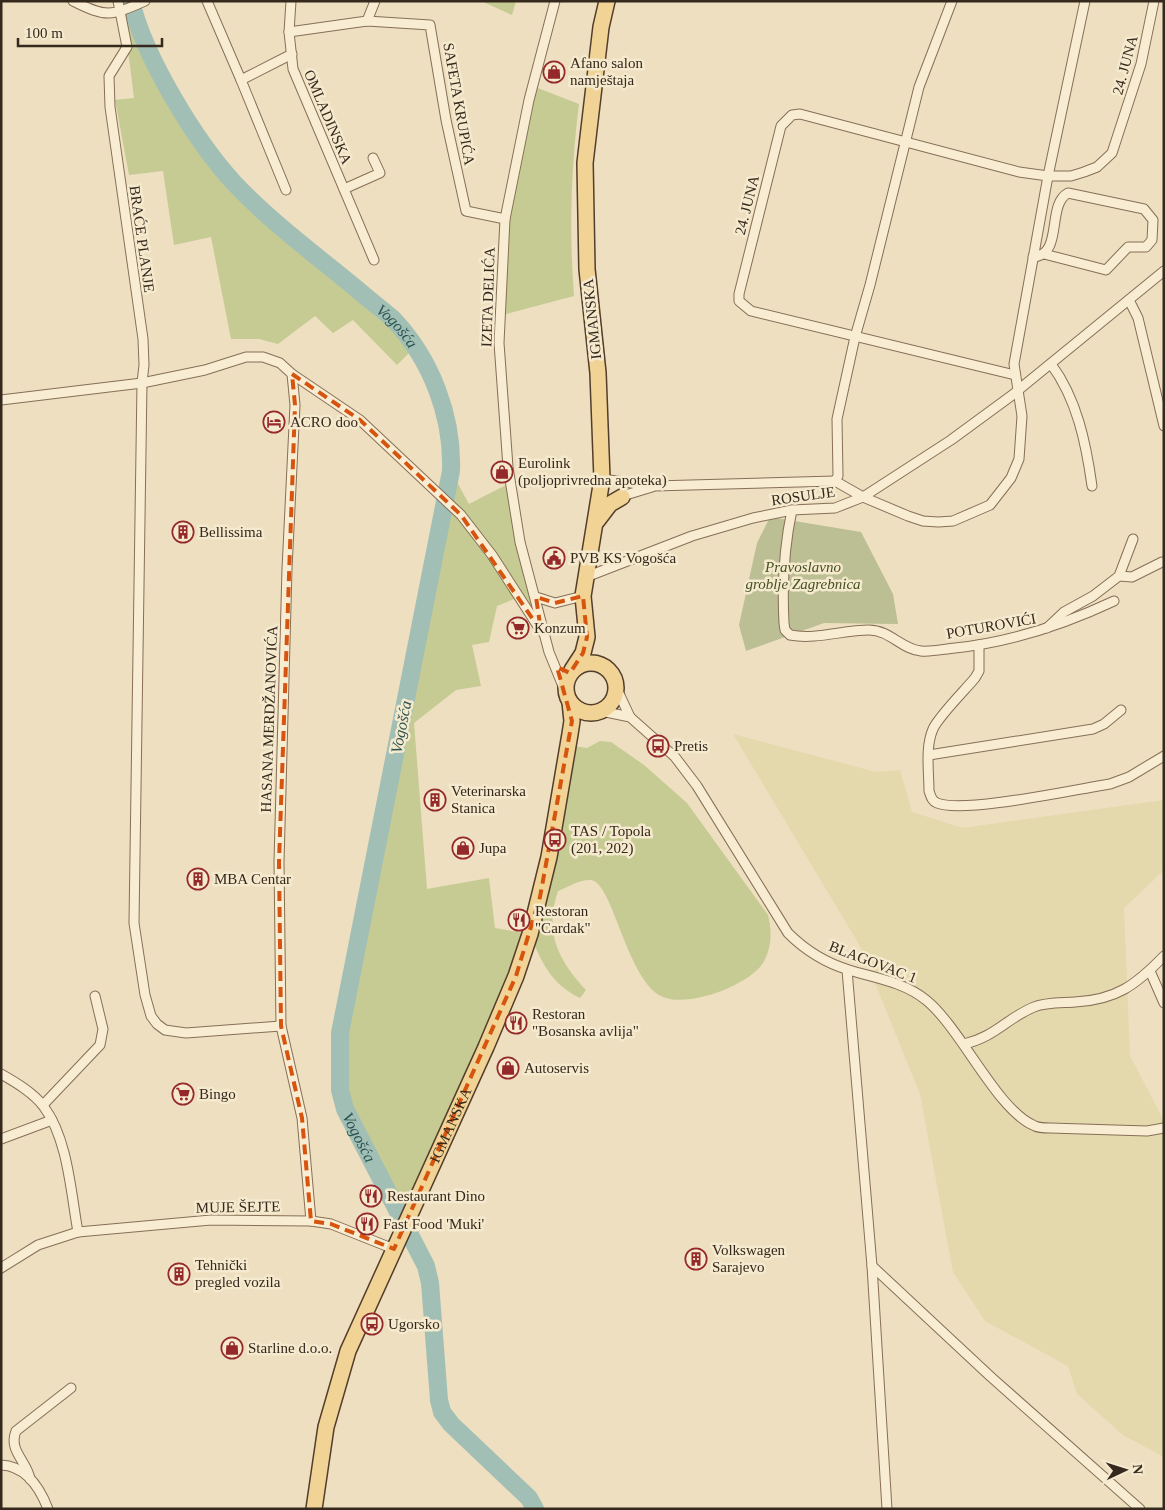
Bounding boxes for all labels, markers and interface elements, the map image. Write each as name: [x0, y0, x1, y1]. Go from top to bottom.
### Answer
scale bar: [18, 15, 161, 47]
text: 100 m: [25, 25, 63, 41]
street label: 24. JUNA: [1109, 33, 1141, 96]
street label: SAFETA KRUPIĆA: [440, 41, 478, 167]
place label: Afano salon namještaja: [570, 55, 643, 88]
shop icon: Afano salon namještaja: [542, 60, 566, 84]
street label: OMLADINSKA: [301, 67, 355, 167]
street label: 24. JUNA: [732, 173, 762, 236]
street label: BRAĆE PLANJE: [127, 184, 157, 294]
street label: IZETA DELIĆA: [478, 247, 498, 347]
street label: IGMANSKA: [580, 278, 604, 360]
water label: Vogošća: [373, 300, 422, 351]
hotel icon: ACRO doo: [262, 410, 286, 434]
place label: ACRO doo: [290, 414, 358, 430]
place label: Eurolink (poljoprivredna apoteka): [518, 455, 667, 489]
shop icon: Eurolink (poljoprivredna apoteka): [490, 460, 514, 484]
street label: ROSULJE: [770, 484, 836, 508]
building icon: Bellissima: [171, 520, 195, 544]
place label: Bellissima: [199, 524, 263, 540]
public building icon: PVB KS Vogošća: [542, 546, 566, 570]
place label: PVB KS Vogošća: [570, 550, 676, 566]
park label: Pravoslavno groblje Zagrebnica: [745, 559, 861, 592]
street label: POTUROVIĆI: [945, 610, 1037, 642]
supermarket icon: Konzum: [506, 616, 530, 640]
place label: Konzum: [534, 620, 586, 636]
street label: HASANA MERDŽANOVIĆA: [258, 625, 280, 813]
water label: Vogošća: [388, 699, 415, 755]
bus stop icon: Pretis: [646, 734, 670, 758]
place label: Pretis: [674, 738, 708, 754]
place label: Veterinarska Stanica: [451, 783, 526, 816]
building icon: Veterinarska Stanica: [423, 788, 447, 812]
place label: TAS / Topola (201, 202): [571, 823, 651, 857]
bus stop icon: TAS / Topola (201, 202): [543, 828, 567, 852]
shop icon: Jupa: [451, 836, 475, 860]
place label: Jupa: [479, 840, 507, 856]
building icon: MBA Centar: [186, 867, 210, 891]
place label: MBA Centar: [214, 871, 291, 887]
place label: Restoran "Cardak": [535, 903, 591, 936]
restaurant icon: Restoran "Cardak": [507, 908, 531, 932]
street label: BLAGOVAC 1: [827, 938, 919, 986]
place label: Restoran "Bosanska avlija": [532, 1006, 639, 1039]
restaurant icon: Restoran "Bosanska avlija": [504, 1011, 528, 1035]
shop icon: Autoservis: [496, 1056, 520, 1080]
place label: Autoservis: [524, 1060, 589, 1076]
supermarket icon: Bingo: [171, 1082, 195, 1106]
street label: IGMANSKA: [427, 1085, 475, 1165]
place label: Bingo: [199, 1086, 236, 1102]
water label: Vogošća: [340, 1109, 379, 1165]
restaurant icon: Restaurant Dino: [359, 1184, 383, 1208]
place label: Restaurant Dino: [387, 1188, 485, 1204]
street label: MUJE ŠEJTE: [196, 1198, 280, 1216]
restaurant icon: Fast Food 'Muki': [355, 1212, 379, 1236]
place label: Fast Food 'Muki': [383, 1216, 485, 1232]
place label: Volkswagen Sarajevo: [712, 1242, 786, 1275]
building icon: Volkswagen Sarajevo: [684, 1247, 708, 1271]
place label: Tehnički pregled vozila: [195, 1257, 281, 1290]
building icon: Tehnički pregled vozila: [167, 1262, 191, 1286]
bus stop icon: Ugorsko: [360, 1312, 384, 1336]
place label: Ugorsko: [388, 1316, 440, 1332]
shop icon: Starline d.o.o.: [220, 1336, 244, 1360]
place label: Starline d.o.o.: [248, 1340, 332, 1356]
north arrow: [1100, 1445, 1150, 1495]
text: N: [1130, 1464, 1145, 1475]

